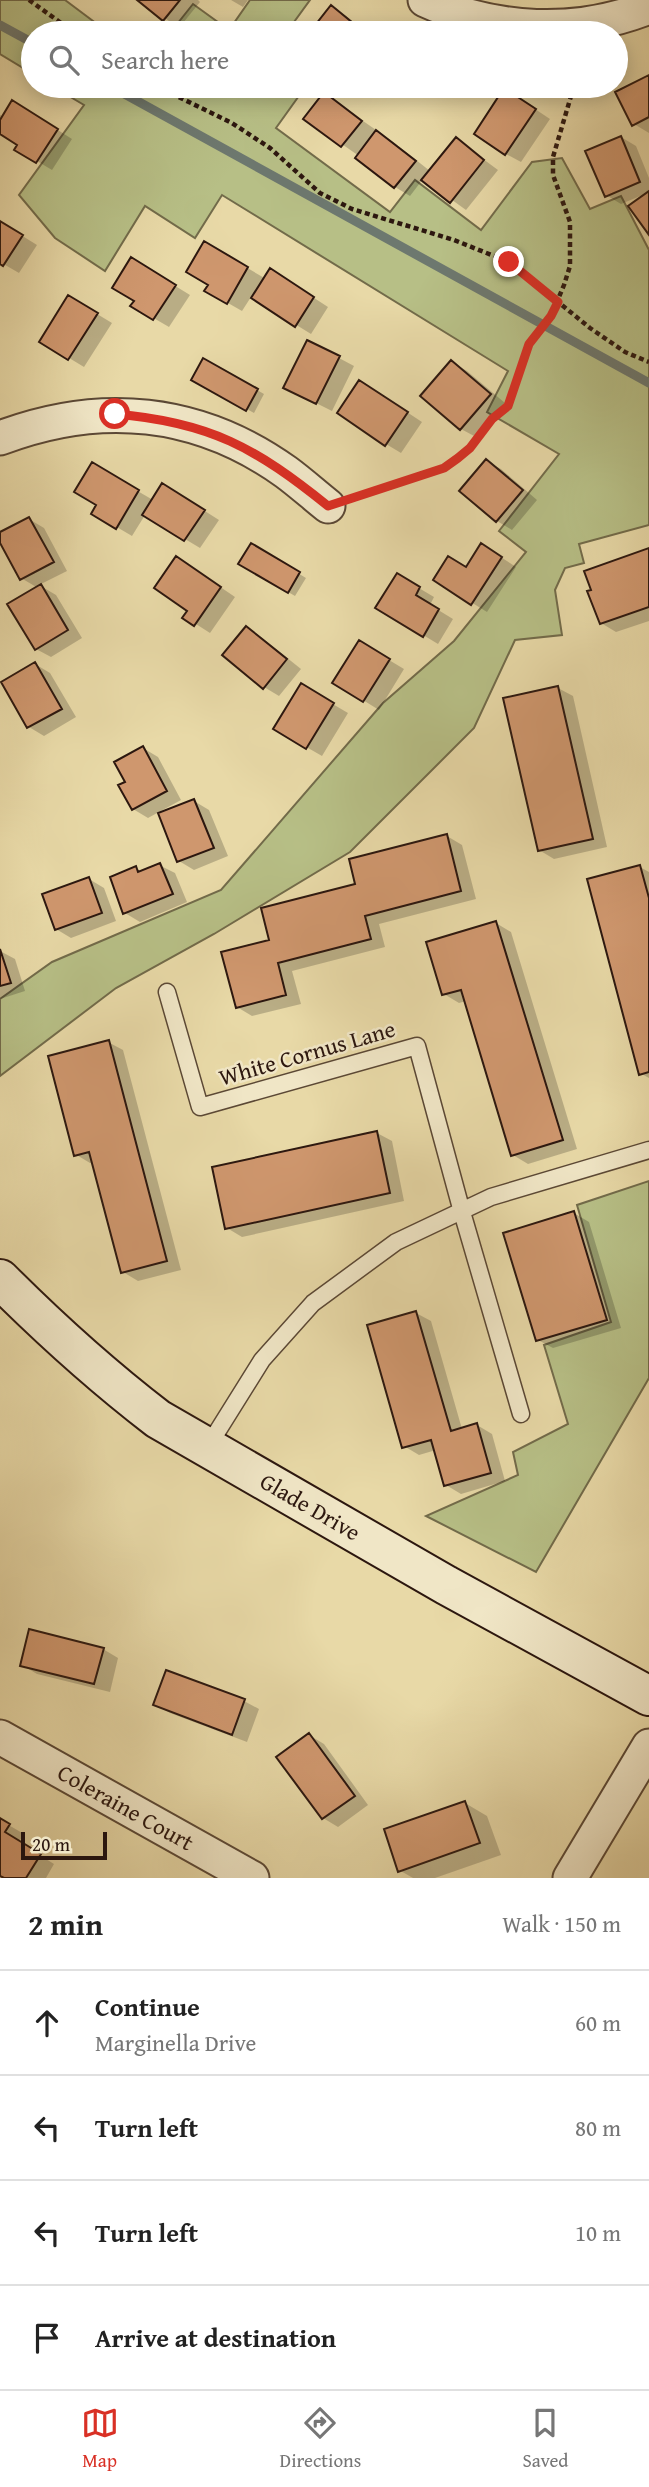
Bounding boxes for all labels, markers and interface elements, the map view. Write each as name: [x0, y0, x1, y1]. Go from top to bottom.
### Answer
search box: [21, 21, 628, 98]
text: Search here: [101, 40, 229, 79]
icon: search: [45, 41, 83, 79]
route end: [493, 246, 524, 277]
route start: [99, 398, 130, 429]
street label: White Cornus Lane: [215, 1012, 399, 1093]
street label: Glade Drive: [254, 1464, 367, 1548]
street label: Coleraine Court: [52, 1756, 200, 1858]
scale bar: [21, 1829, 107, 1861]
text: 20 m: [32, 1830, 70, 1858]
text: 2 min: [28, 1902, 103, 1946]
text: Walk · 150 m: [502, 1907, 621, 1940]
text: Continue: [95, 1987, 200, 2026]
icon: ahead: [28, 2004, 66, 2042]
text: 60 m: [575, 2006, 621, 2039]
text: Marginella Drive: [95, 2026, 256, 2059]
text: Turn left: [95, 2108, 198, 2147]
icon: left: [28, 2109, 66, 2147]
text: 80 m: [575, 2111, 621, 2144]
text: Turn left: [95, 2213, 198, 2252]
icon: left: [28, 2214, 66, 2252]
text: 10 m: [575, 2216, 621, 2249]
text: Arrive at destination: [95, 2318, 336, 2357]
icon: arrive: [28, 2319, 66, 2357]
tab: Map: [81, 2404, 119, 2474]
tab: Directions: [280, 2404, 361, 2474]
tab: Saved: [522, 2404, 568, 2474]

